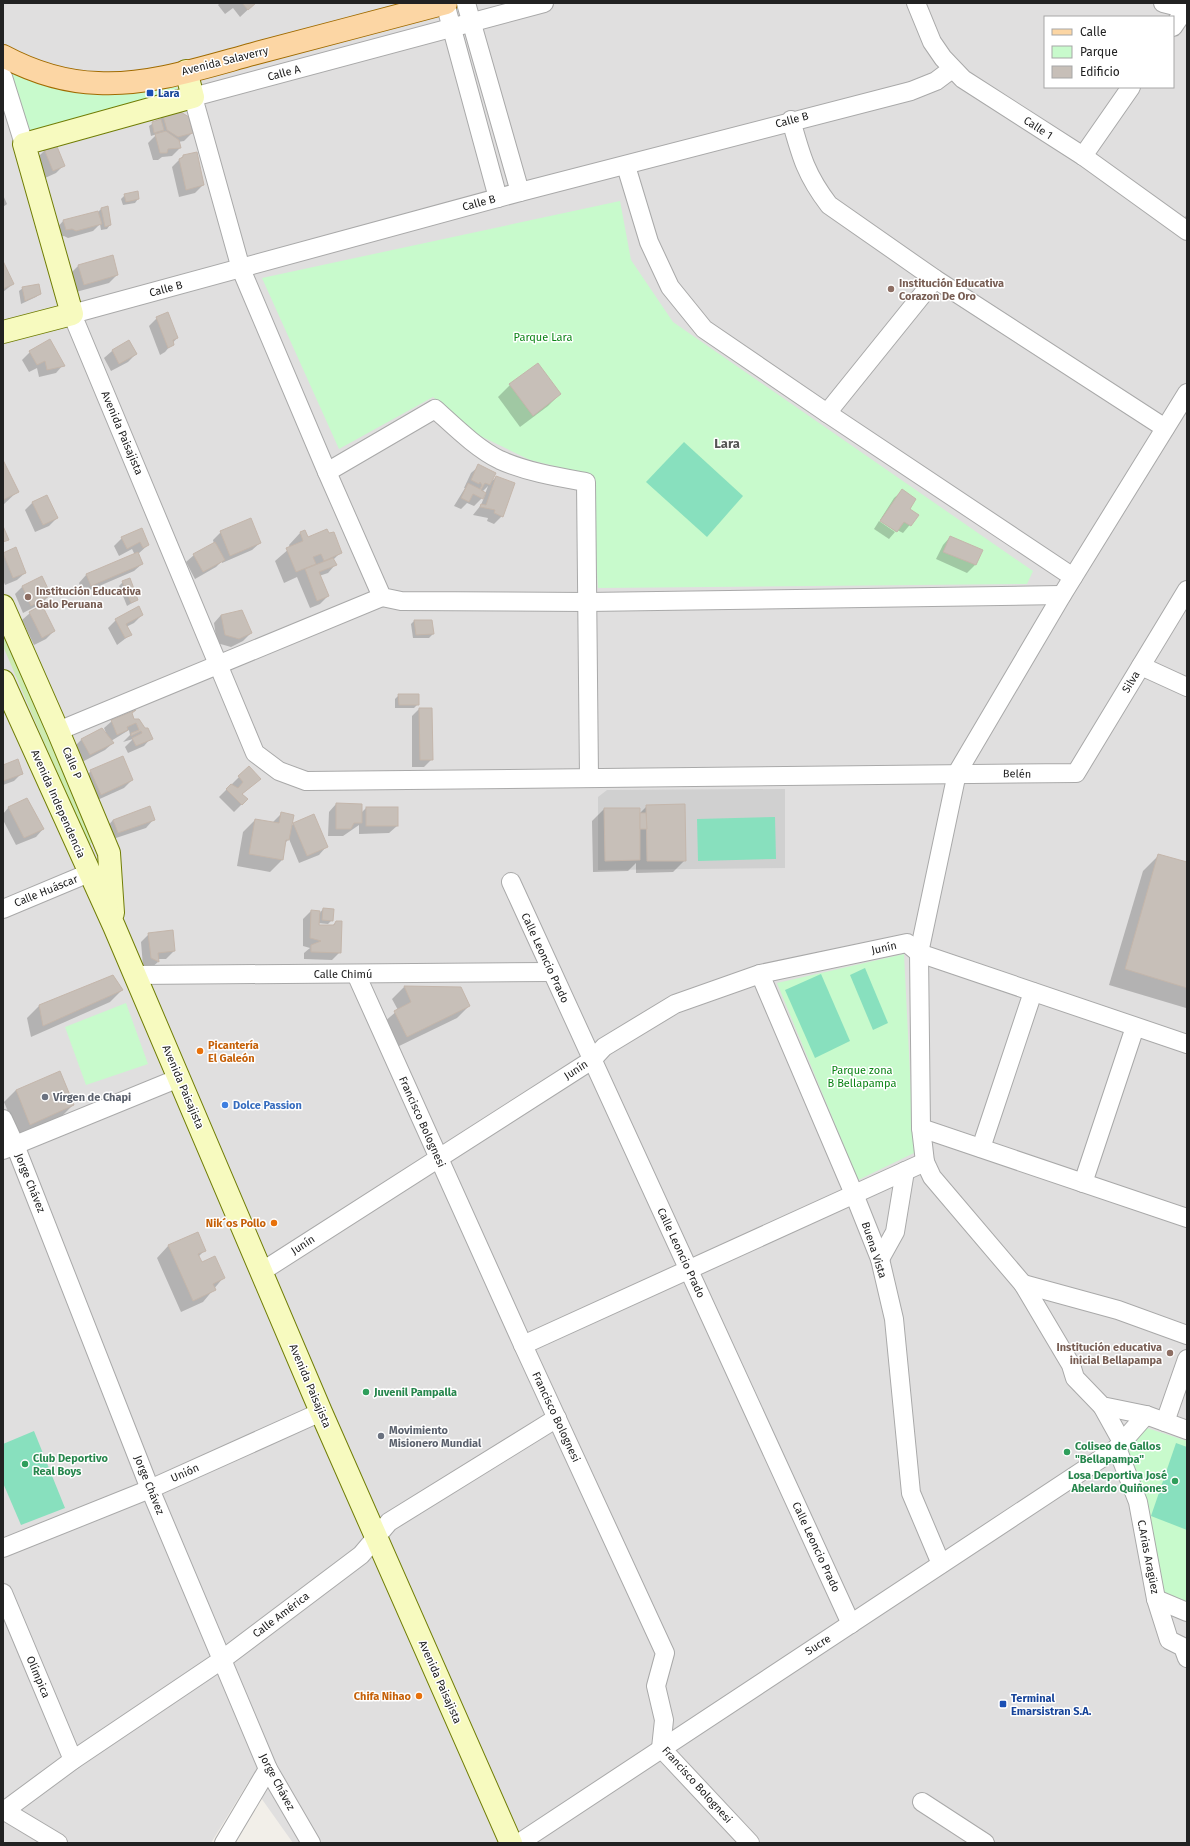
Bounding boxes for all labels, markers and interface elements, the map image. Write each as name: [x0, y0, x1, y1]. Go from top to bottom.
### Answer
legend: [1044, 16, 1174, 88]
text: Calle: [1080, 25, 1107, 39]
street label: Avenida Salaverry: [180, 44, 270, 78]
text: Parque: [1080, 45, 1118, 59]
street label: Calle A: [266, 62, 303, 84]
text: Edificio: [1080, 65, 1120, 79]
place label: Lara: [158, 87, 180, 100]
marker: Lara: [145, 88, 155, 98]
street label: Calle B: [774, 109, 810, 131]
street label: Calle 1: [1021, 114, 1055, 142]
street label: Calle B: [461, 192, 497, 214]
place label: Institución Educativa Corazon De Oro: [899, 277, 1004, 303]
street label: Calle B: [148, 278, 184, 300]
marker: Institución Educativa Corazon De Oro: [886, 284, 896, 294]
park label: Parque Lara: [514, 331, 572, 344]
street label: Avenida Paisajista: [98, 389, 146, 477]
district label: Lara: [714, 436, 740, 451]
place label: Institución Educativa Galo Peruana: [36, 585, 141, 611]
marker: Institución Educativa Galo Peruana: [23, 592, 33, 602]
street label: Silva: [1119, 669, 1143, 695]
street label: Calle P: [59, 745, 85, 782]
street label: Avenida Independencia: [28, 748, 88, 860]
street label: Belén: [1003, 767, 1031, 781]
street label: Calle Huáscar: [12, 872, 80, 910]
street label: Calle Leoncio Prado: [518, 911, 572, 1005]
street label: Junín: [870, 939, 898, 957]
street label: Calle Chimú: [314, 968, 372, 981]
place label: Picantería El Galeón: [208, 1039, 259, 1065]
street label: Avenida Paisajista: [159, 1043, 207, 1131]
marker: Picantería El Galeón: [195, 1046, 205, 1056]
street label: Junín: [562, 1058, 590, 1082]
park label: Parque zona B Bellapampa: [828, 1064, 896, 1090]
street label: Francisco Bolognesi: [396, 1074, 448, 1170]
place label: Vírgen de Chapi: [52, 1091, 131, 1104]
marker: Vírgen de Chapi: [40, 1092, 50, 1102]
place label: Dolce Passion: [233, 1099, 302, 1112]
marker: Dolce Passion: [220, 1100, 230, 1110]
street label: Jorge Chávez: [12, 1151, 48, 1215]
street label: Calle Leoncio Prado: [654, 1206, 708, 1300]
place label: Nik´os Pollo: [206, 1217, 267, 1230]
marker: Nik´os Pollo: [269, 1218, 279, 1228]
street label: Buena Vista: [859, 1220, 889, 1280]
street label: Junín: [289, 1233, 317, 1257]
place label: Institución educativa inicial Bellapampa: [1057, 1341, 1162, 1367]
street label: Avenida Paisajista: [286, 1342, 334, 1430]
marker: Institución educativa inicial Bellapampa: [1165, 1348, 1175, 1358]
street label: Francisco Bolognesi: [529, 1370, 583, 1464]
place label: Juvenil Pampalla: [373, 1386, 457, 1399]
marker: Juvenil Pampalla: [361, 1387, 371, 1397]
place label: Movimiento Misionero Mundial: [389, 1424, 482, 1450]
marker: Movimiento Misionero Mundial: [376, 1431, 386, 1441]
place label: Coliseo de Gallos "Bellapampa": [1075, 1440, 1162, 1466]
marker: Coliseo de Gallos "Bellapampa": [1062, 1447, 1072, 1457]
place label: Club Deportivo Real Boys: [33, 1452, 108, 1478]
street label: Jorge Chávez: [131, 1453, 167, 1517]
marker: Club Deportivo Real Boys: [20, 1459, 30, 1469]
street label: Unión: [169, 1461, 201, 1485]
place label: Losa Deportiva José Abelardo Quiñones: [1068, 1469, 1168, 1495]
marker: Losa Deportiva José Abelardo Quiñones: [1170, 1476, 1180, 1486]
street label: Calle Leoncio Prado: [789, 1500, 843, 1594]
street label: C.Arias Aragüez: [1134, 1519, 1162, 1595]
street label: Calle América: [250, 1590, 312, 1640]
street label: Sucre: [803, 1632, 833, 1658]
street label: Avenida Paisajista: [416, 1638, 464, 1726]
street label: Olímpica: [23, 1654, 53, 1700]
place label: Chifa Nihao: [354, 1690, 412, 1703]
marker: Chifa Nihao: [414, 1691, 424, 1701]
place label: Terminal Emarsistran S.A.: [1011, 1692, 1092, 1718]
marker: Terminal Emarsistran S.A.: [998, 1699, 1008, 1709]
street label: Francisco Bolognesi: [659, 1744, 735, 1826]
street label: Jorge Chávez: [257, 1751, 298, 1813]

